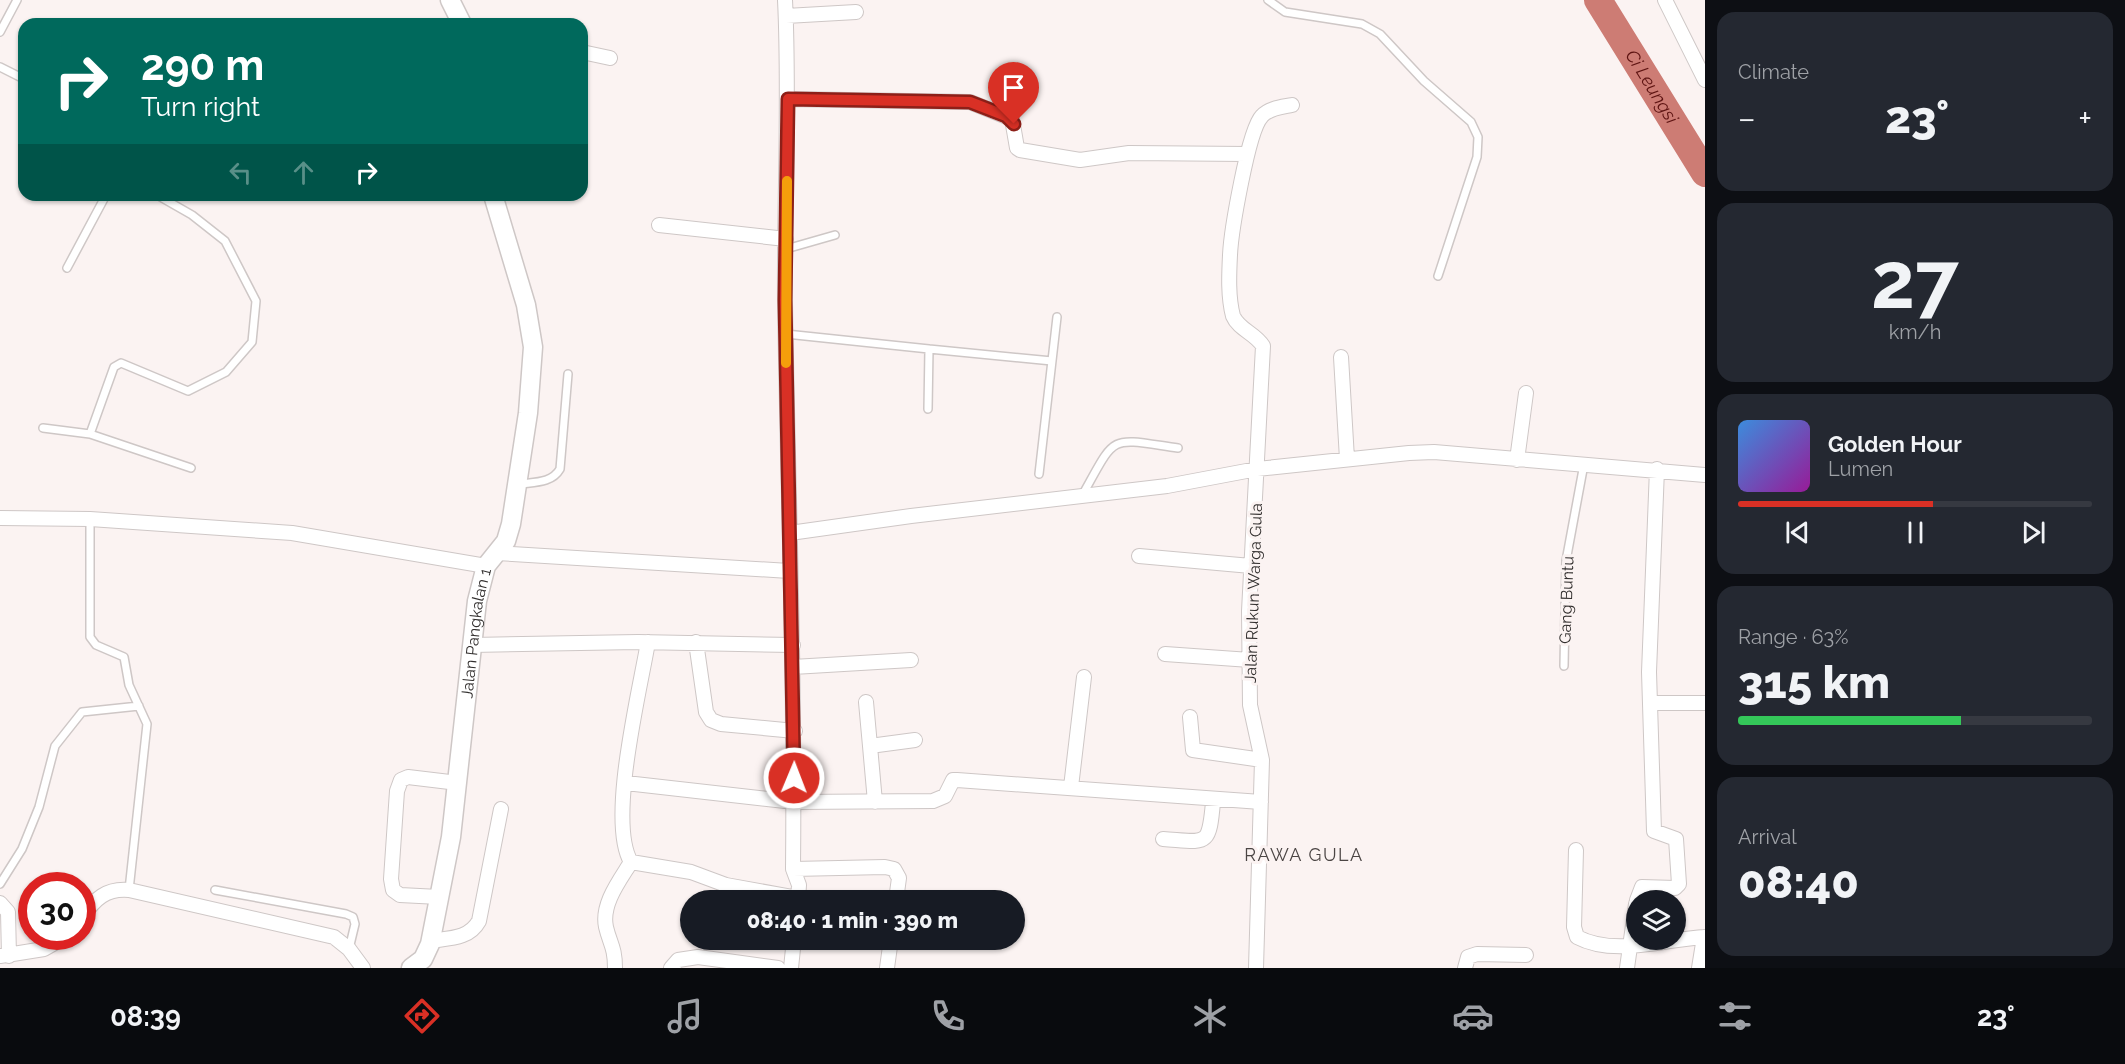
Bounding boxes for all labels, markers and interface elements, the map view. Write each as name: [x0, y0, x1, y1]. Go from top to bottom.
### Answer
text: 290 m: [141, 41, 264, 90]
icon: right: [42, 42, 120, 120]
water label: Ci Leungsi: [1621, 46, 1683, 128]
text: Climate: [1738, 60, 1809, 84]
pin: [988, 62, 1039, 124]
icon: arrive: [997, 71, 1030, 104]
text: Turn right: [141, 91, 260, 122]
text: 23°: [1885, 91, 1949, 144]
text: −: [1738, 99, 1756, 138]
text: +: [2078, 99, 2092, 138]
icon: left: [224, 156, 257, 189]
icon: ahead: [287, 156, 320, 189]
icon: right: [350, 156, 383, 189]
text: 27: [1871, 235, 1959, 326]
text: km/h: [1889, 320, 1941, 344]
text: Golden Hour: [1828, 431, 1962, 457]
text: Lumen: [1828, 457, 1893, 481]
street label: Jalan Rukun Warga Gula: [1241, 503, 1266, 683]
icon: previous: [1781, 516, 1814, 549]
icon: pause: [1899, 516, 1932, 549]
icon: next: [2017, 516, 2050, 549]
street label: Gang Buntu: [1555, 556, 1578, 644]
street label: Jalan Pangkalan 1: [457, 566, 495, 699]
text: Range · 63%: [1738, 625, 1849, 649]
text: 315 km: [1738, 656, 1890, 709]
position arrow: [762, 746, 826, 810]
text: Arrival: [1738, 825, 1797, 849]
district label: RAWA GULA: [1244, 844, 1364, 865]
text: 08:40: [1738, 856, 1859, 909]
speed limit sign: 30: [18, 872, 96, 950]
map controls: [1626, 890, 1686, 950]
button: layers: [1626, 890, 1686, 950]
text: 08:40 · 1 min · 390 m: [747, 907, 958, 933]
icon: directions: [401, 995, 443, 1037]
icon: music: [664, 995, 706, 1037]
icon: phone: [927, 995, 969, 1037]
icon: climate: [1189, 995, 1231, 1037]
icon: car: [1452, 995, 1494, 1037]
icon: filters: [1714, 995, 1756, 1037]
text: 08:39: [110, 1001, 181, 1032]
text: 23°: [1977, 1001, 2015, 1032]

